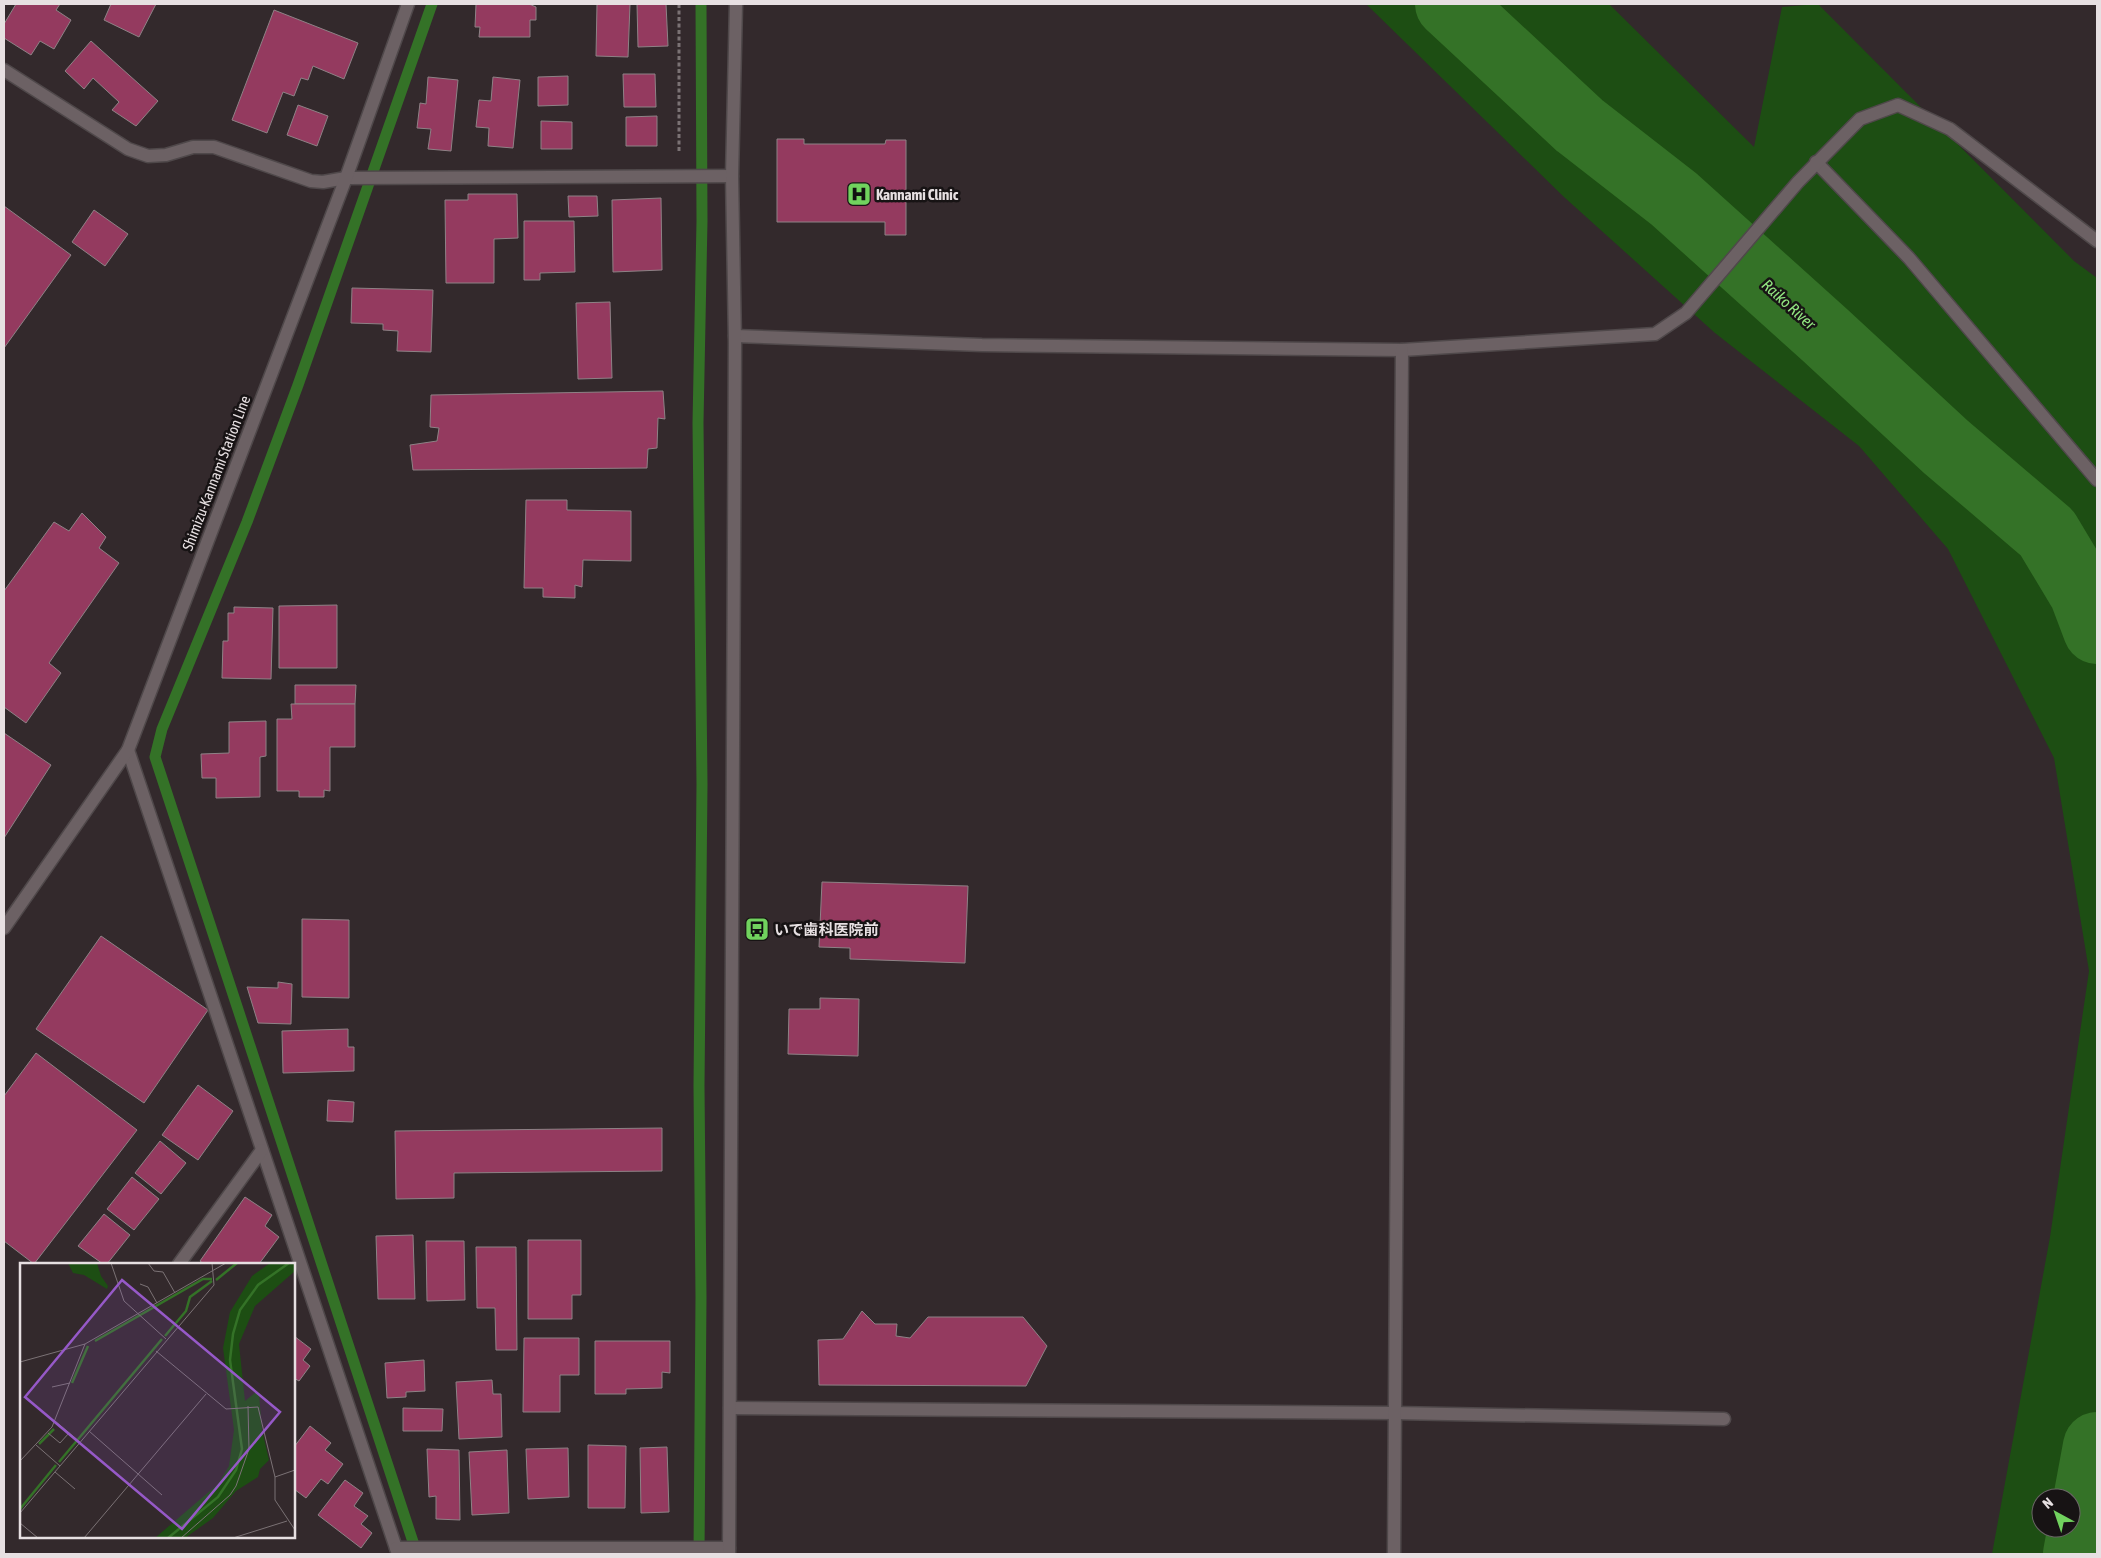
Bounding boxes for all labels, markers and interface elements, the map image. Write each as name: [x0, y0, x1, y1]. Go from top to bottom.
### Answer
hospital icon: Kannami Clinic: [846, 181, 872, 207]
place label: Kannami Clinic: [876, 186, 959, 203]
water label: Raiko River: [1759, 275, 1820, 334]
street label: Shimizu-Kannami Station Line: [179, 393, 253, 553]
bus stop icon: いで歯科医院前: [744, 916, 770, 942]
place label: いで歯科医院前: [774, 921, 879, 938]
inset map: [20, 1263, 295, 1538]
north arrow: [2031, 1488, 2081, 1538]
text: N: [2039, 1494, 2056, 1512]

